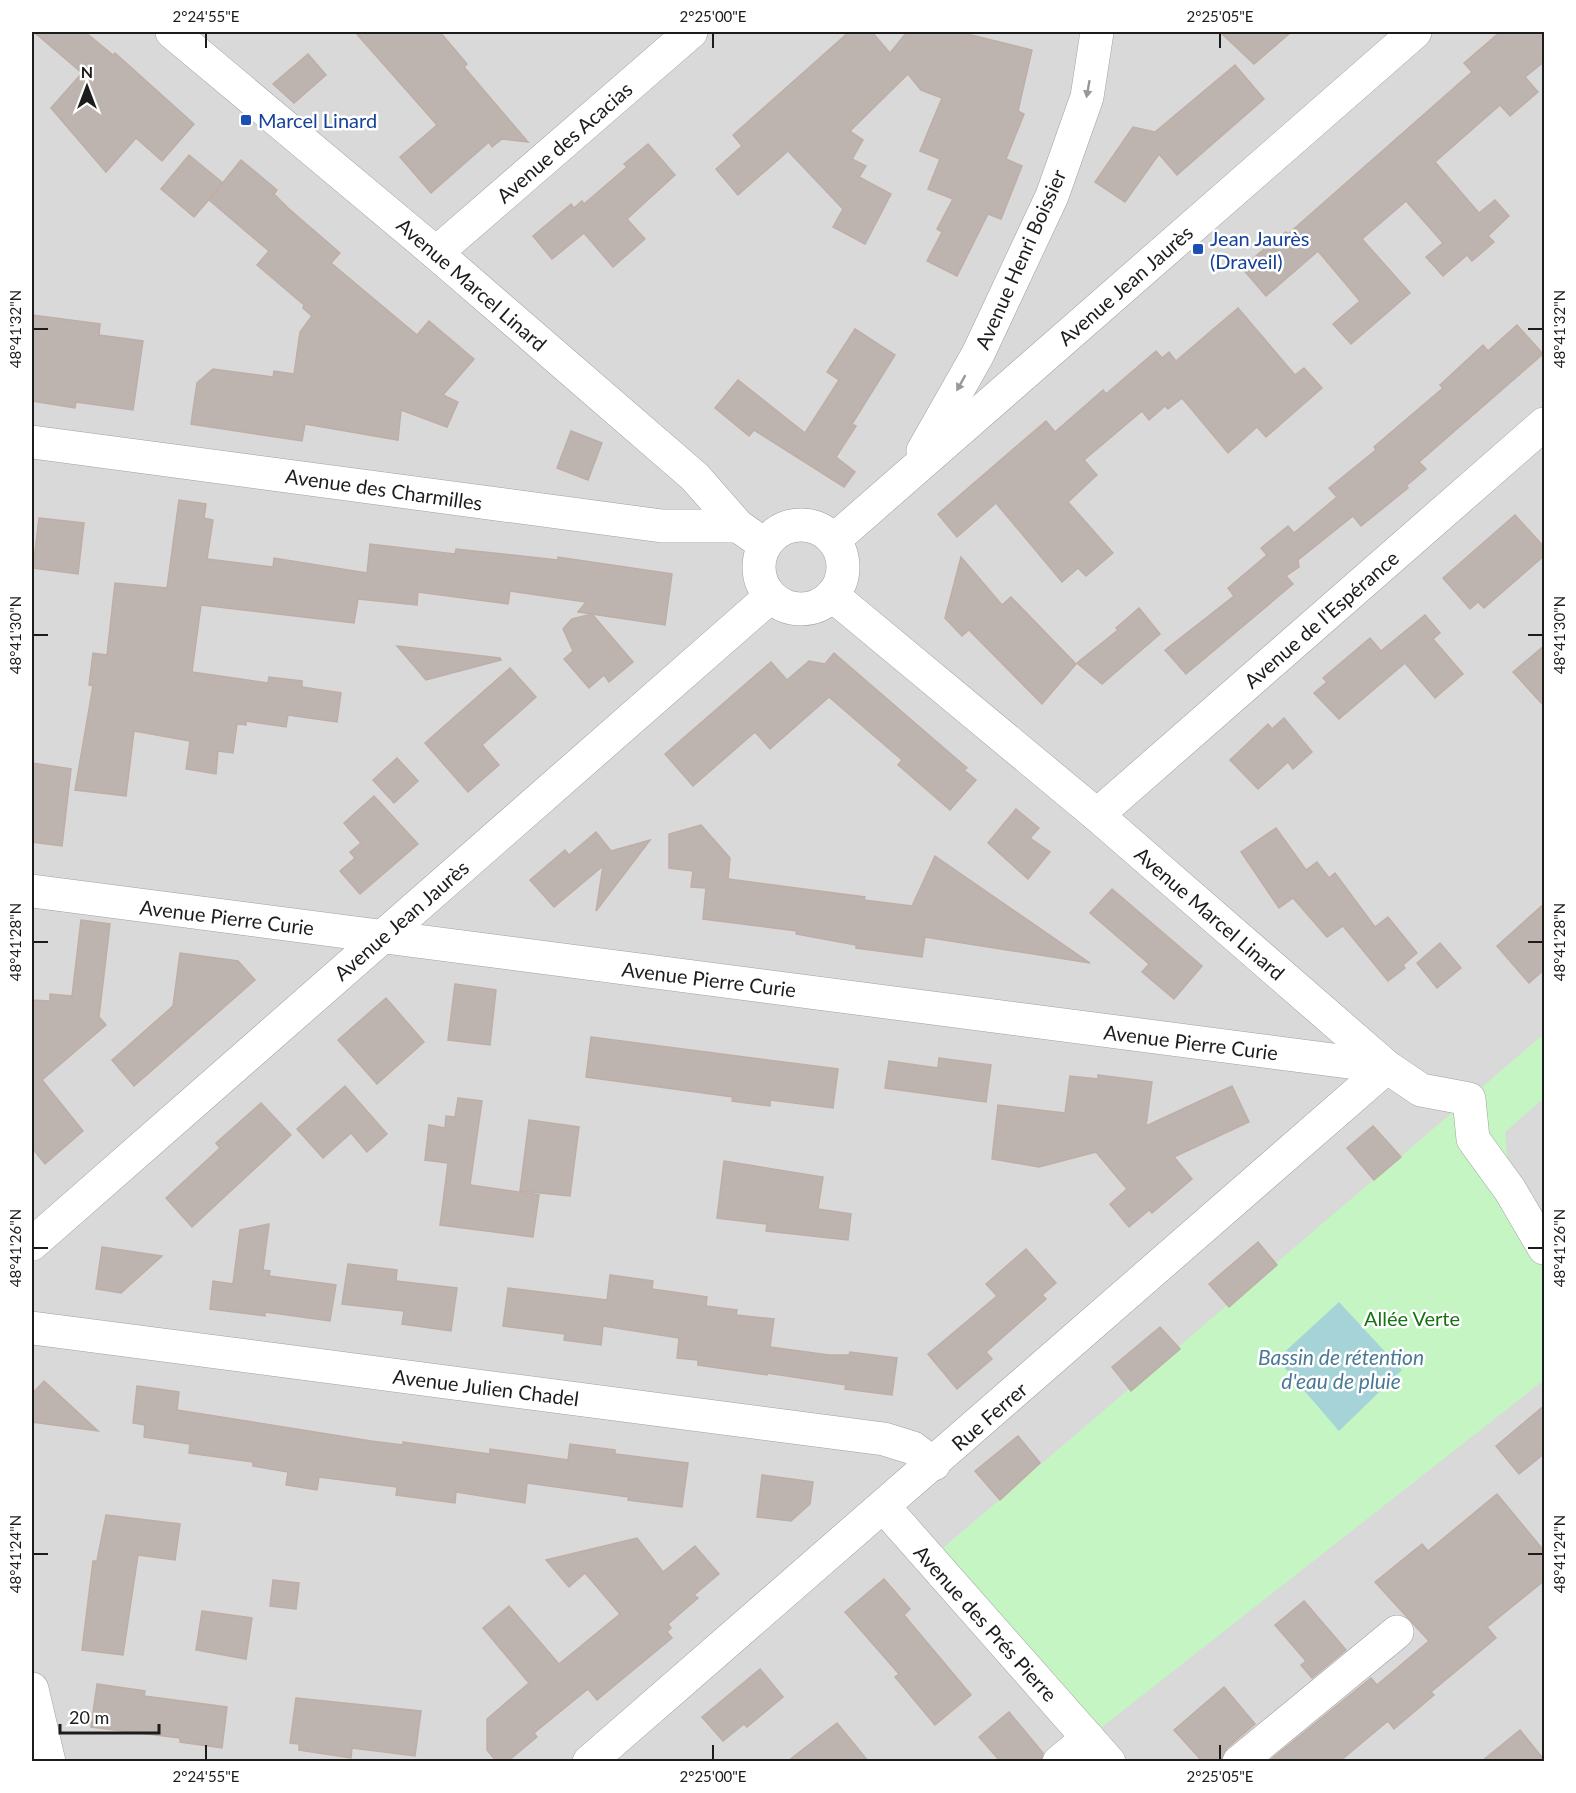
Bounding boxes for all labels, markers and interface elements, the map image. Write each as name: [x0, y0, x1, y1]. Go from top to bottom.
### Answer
text: 2°24'55"E: [173, 7, 240, 25]
text: 2°25'00"E: [680, 7, 747, 25]
text: 2°25'05"E: [1187, 7, 1254, 25]
north arrow: [57, 57, 117, 117]
text: N: [81, 62, 93, 81]
street label: Avenue des Acacias: [491, 77, 637, 207]
one-way arrow: [1083, 80, 1092, 99]
place label: Marcel Linard: [258, 108, 377, 132]
marker: Marcel Linard: [239, 113, 253, 127]
street label: Avenue Henri Boissier: [970, 165, 1071, 353]
street label: Avenue Marcel Linard: [392, 212, 552, 356]
street label: Avenue Jean Jaurès: [1053, 220, 1197, 350]
place label: Jean Jaurès (Draveil): [1210, 226, 1310, 273]
marker: Jean Jaurès (Draveil): [1191, 242, 1205, 256]
text: 48°41'32"N: [6, 290, 24, 368]
text: 48°41'32"N: [1550, 290, 1568, 368]
one-way arrow: [956, 375, 966, 392]
street label: Avenue des Charmilles: [284, 463, 484, 515]
street label: Avenue de l'Espérance: [1239, 545, 1403, 693]
text: 48°41'30"N: [6, 596, 24, 674]
text: 48°41'30"N: [1550, 596, 1568, 674]
street label: Avenue Marcel Linard: [1130, 841, 1290, 985]
street label: Avenue Jean Jaurès: [329, 855, 473, 985]
street label: Avenue Pierre Curie: [138, 894, 316, 940]
text: 48°41'28"N: [6, 903, 24, 981]
text: 48°41'28"N: [1550, 903, 1568, 981]
street label: Avenue Pierre Curie: [620, 956, 798, 1002]
street label: Avenue Pierre Curie: [1102, 1019, 1280, 1065]
text: 48°41'26"N: [6, 1209, 24, 1287]
text: 48°41'26"N: [1550, 1209, 1568, 1287]
park label: Allée Verte: [1364, 1306, 1460, 1330]
water label: Bassin de rétention d'eau de pluie: [1258, 1344, 1424, 1393]
street label: Avenue Julien Chadel: [392, 1364, 580, 1410]
street label: Rue Ferrer: [946, 1376, 1032, 1455]
text: 48°41'24"N: [6, 1515, 24, 1593]
text: 48°41'24"N: [1550, 1515, 1568, 1593]
street label: Avenue des Prés Pierre: [910, 1540, 1062, 1706]
scale bar: [60, 1697, 159, 1735]
text: 20 m: [69, 1706, 109, 1728]
text: 2°24'55"E: [173, 1767, 240, 1785]
text: 2°25'00"E: [680, 1767, 747, 1785]
text: 2°25'05"E: [1187, 1767, 1254, 1785]

